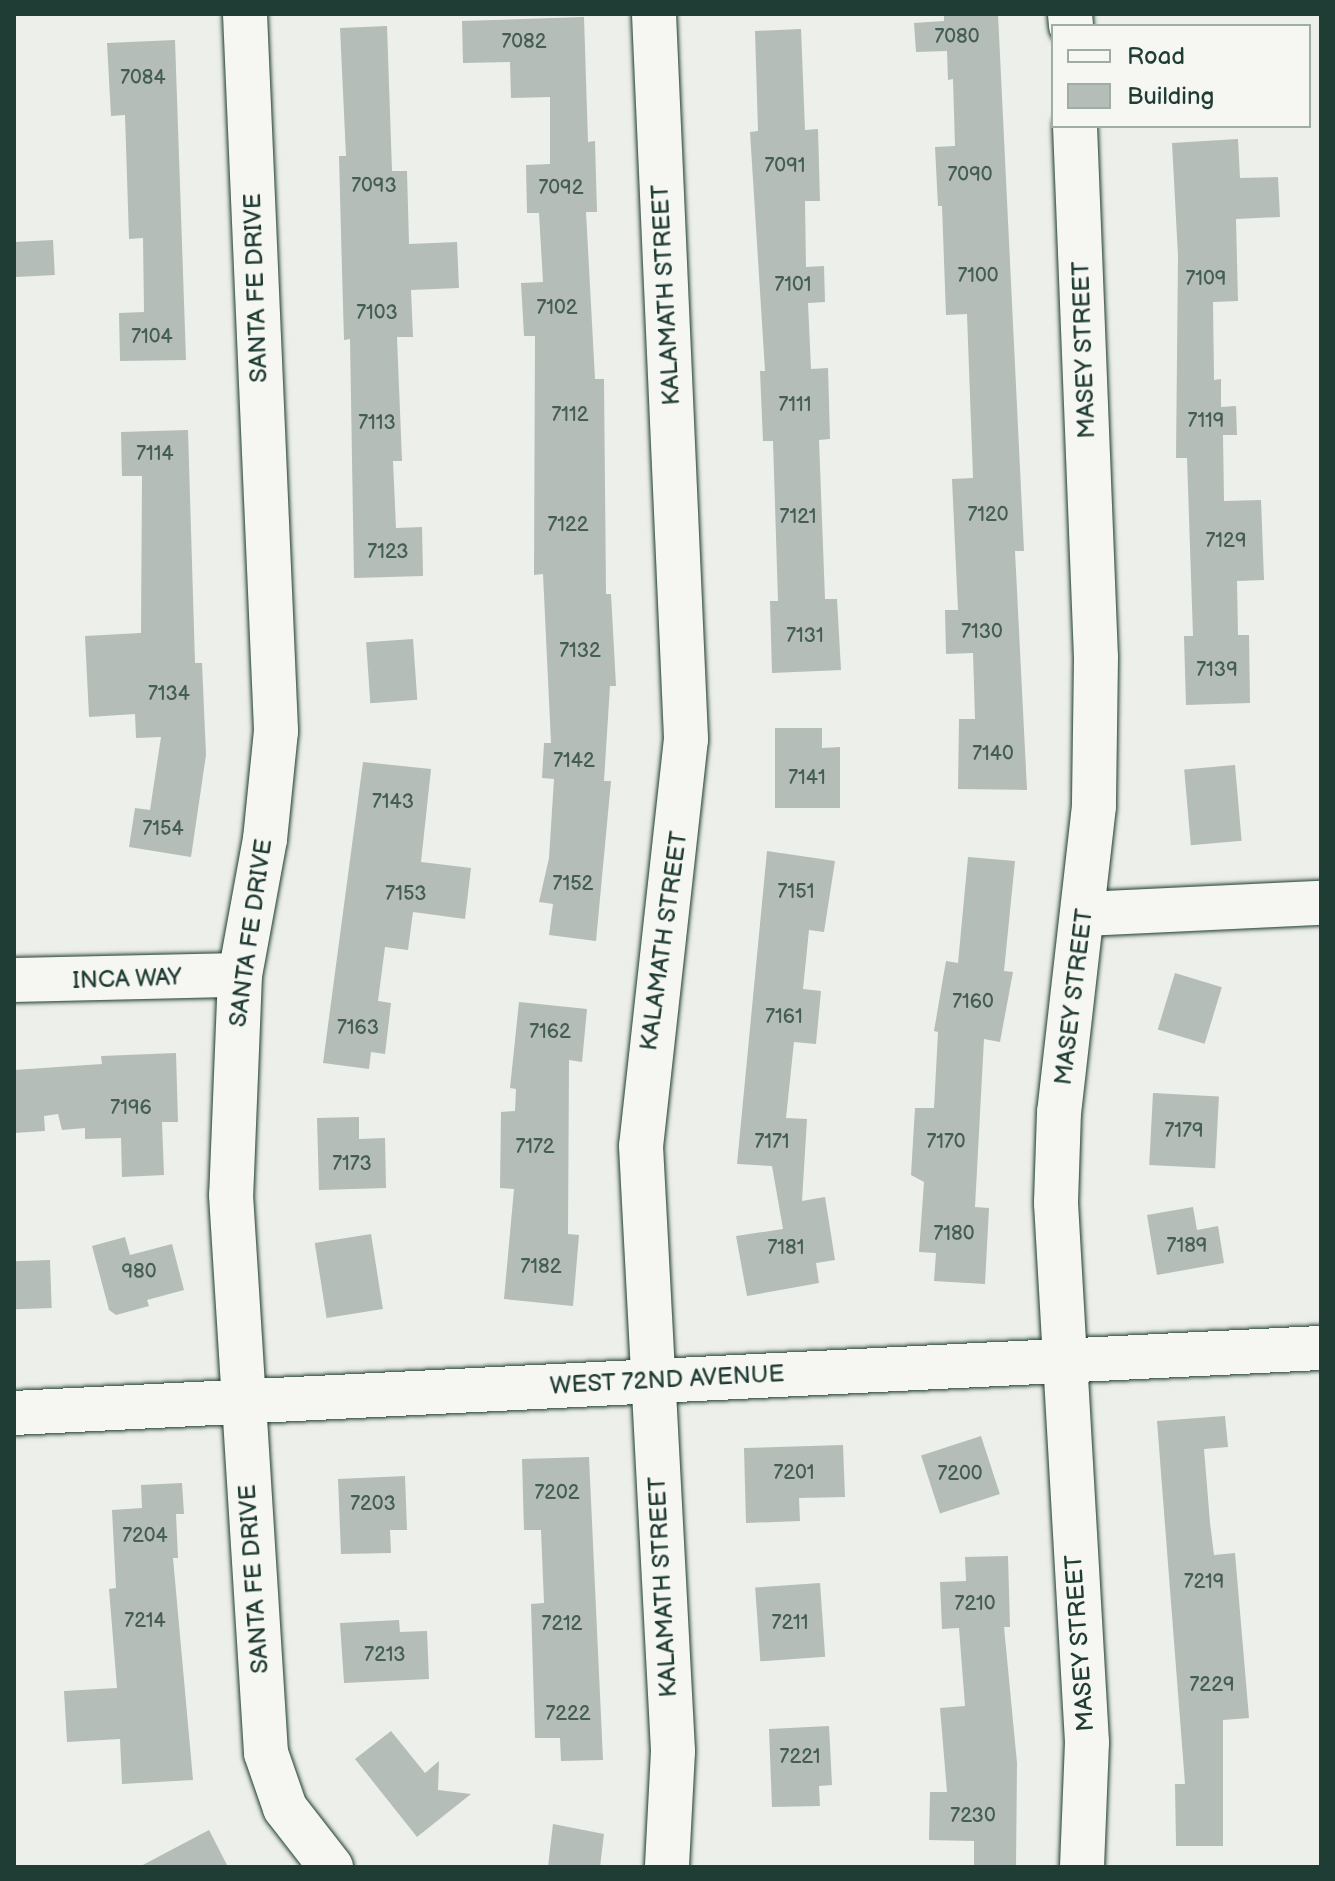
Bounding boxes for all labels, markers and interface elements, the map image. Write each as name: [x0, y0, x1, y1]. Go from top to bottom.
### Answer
legend: [1051, 24, 1311, 128]
house number: 7080: [935, 25, 979, 49]
house number: 7082: [501, 30, 547, 54]
text: Road: [1127, 42, 1185, 71]
house number: 7084: [120, 66, 166, 90]
text: Building: [1127, 82, 1214, 111]
house number: 7091: [765, 154, 805, 178]
house number: 7090: [948, 163, 992, 187]
house number: 7093: [351, 174, 397, 198]
house number: 7092: [539, 176, 583, 200]
street label: KALAMATH STREET: [646, 184, 686, 406]
street label: SANTA FE DRIVE: [238, 193, 274, 383]
street label: MASEY STREET: [1067, 261, 1101, 439]
house number: 7100: [957, 264, 999, 288]
house number: 7109: [1186, 267, 1226, 291]
house number: 7101: [774, 273, 812, 297]
house number: 7102: [536, 296, 578, 320]
house number: 7103: [356, 301, 398, 325]
house number: 7104: [131, 325, 173, 349]
house number: 7111: [778, 393, 812, 417]
house number: 7112: [551, 403, 589, 427]
house number: 7119: [1188, 409, 1224, 433]
house number: 7113: [358, 411, 396, 435]
house number: 7114: [136, 442, 174, 466]
house number: 7120: [967, 503, 1009, 527]
house number: 7121: [780, 505, 816, 529]
house number: 7122: [547, 513, 589, 537]
house number: 7129: [1206, 529, 1246, 553]
house number: 7123: [367, 540, 409, 564]
house number: 7130: [961, 620, 1003, 644]
house number: 7131: [786, 624, 824, 648]
house number: 7132: [559, 639, 601, 663]
house number: 7139: [1196, 658, 1238, 682]
house number: 7134: [148, 682, 190, 706]
house number: 7140: [972, 742, 1014, 766]
house number: 7142: [553, 749, 595, 773]
house number: 7141: [788, 766, 826, 790]
house number: 7143: [372, 790, 414, 814]
house number: 7154: [142, 817, 184, 841]
street label: KALAMATH STREET: [634, 829, 694, 1053]
street label: SANTA FE DRIVE: [224, 837, 278, 1029]
house number: 7152: [553, 872, 593, 896]
house number: 7151: [778, 880, 814, 904]
house number: 7153: [385, 882, 427, 906]
street label: MASEY STREET: [1049, 907, 1099, 1087]
street label: INCA WAY: [71, 963, 183, 995]
house number: 7160: [952, 990, 994, 1014]
house number: 7161: [765, 1005, 803, 1029]
house number: 7163: [337, 1016, 379, 1040]
house number: 7162: [529, 1020, 571, 1044]
house number: 7196: [110, 1096, 152, 1120]
house number: 7179: [1165, 1119, 1203, 1143]
house number: 7171: [754, 1130, 790, 1154]
house number: 7170: [926, 1130, 966, 1154]
house number: 7172: [515, 1135, 555, 1159]
house number: 7173: [332, 1152, 372, 1176]
house number: 7180: [934, 1222, 974, 1246]
house number: 7189: [1167, 1234, 1207, 1258]
house number: 7181: [768, 1236, 804, 1260]
house number: 7182: [520, 1255, 562, 1279]
house number: 980: [122, 1260, 156, 1284]
street label: WEST 72ND AVENUE: [549, 1359, 785, 1401]
house number: 7201: [773, 1461, 815, 1485]
house number: 7200: [937, 1462, 983, 1486]
street label: KALAMATH STREET: [643, 1476, 683, 1698]
house number: 7202: [534, 1481, 580, 1505]
street label: SANTA FE DRIVE: [233, 1483, 275, 1675]
house number: 7203: [350, 1492, 396, 1516]
house number: 7204: [122, 1524, 168, 1548]
street label: MASEY STREET: [1059, 1553, 1101, 1733]
house number: 7219: [1184, 1570, 1224, 1594]
house number: 7210: [955, 1592, 995, 1616]
house number: 7214: [124, 1609, 166, 1633]
house number: 7211: [772, 1611, 808, 1635]
house number: 7212: [542, 1612, 582, 1636]
house number: 7213: [364, 1643, 406, 1667]
house number: 7229: [1190, 1673, 1234, 1697]
house number: 7222: [545, 1702, 591, 1726]
house number: 7221: [780, 1745, 820, 1769]
house number: 7230: [950, 1804, 996, 1828]

